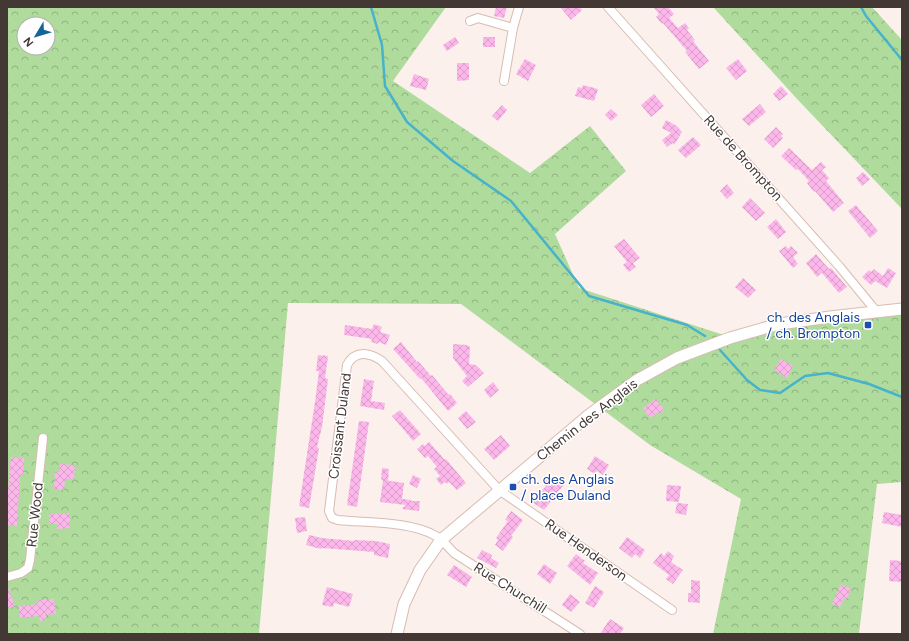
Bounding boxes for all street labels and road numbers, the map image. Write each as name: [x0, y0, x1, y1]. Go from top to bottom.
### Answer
street label: Rue de Brompton: [700, 112, 786, 205]
street label: Croissant Duland: [325, 372, 355, 480]
street label: Chemin des Anglais: [533, 375, 641, 465]
street label: Rue Wood: [23, 482, 47, 548]
street label: Rue Henderson: [542, 515, 631, 585]
street label: Rue Churchill: [470, 559, 550, 617]

